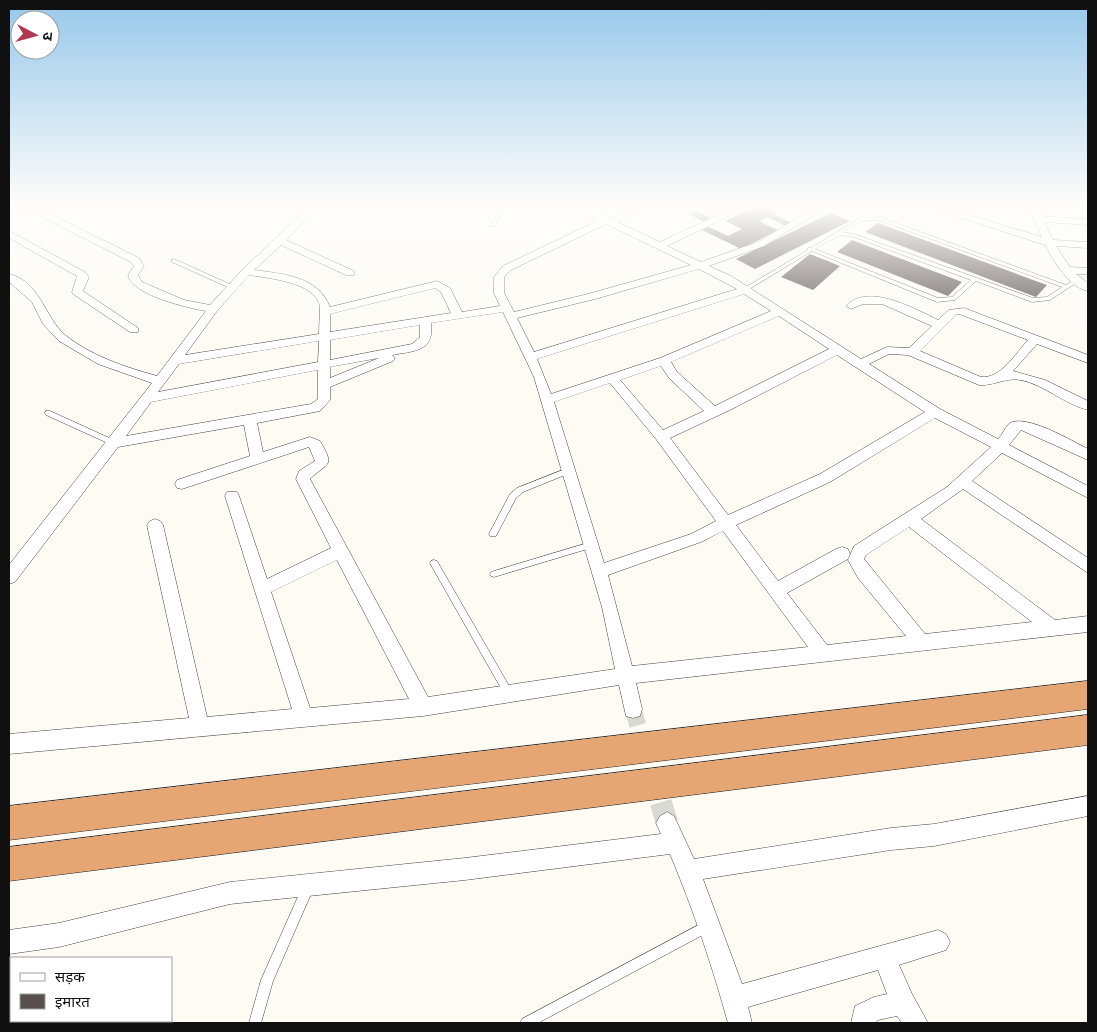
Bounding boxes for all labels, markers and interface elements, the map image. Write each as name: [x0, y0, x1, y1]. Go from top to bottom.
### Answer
north arrow: [10, 10, 60, 60]
text: उ: [38, 31, 58, 42]
legend: [10, 957, 172, 1022]
text: सड़क: [55, 966, 85, 986]
text: इमारत: [55, 991, 90, 1011]

